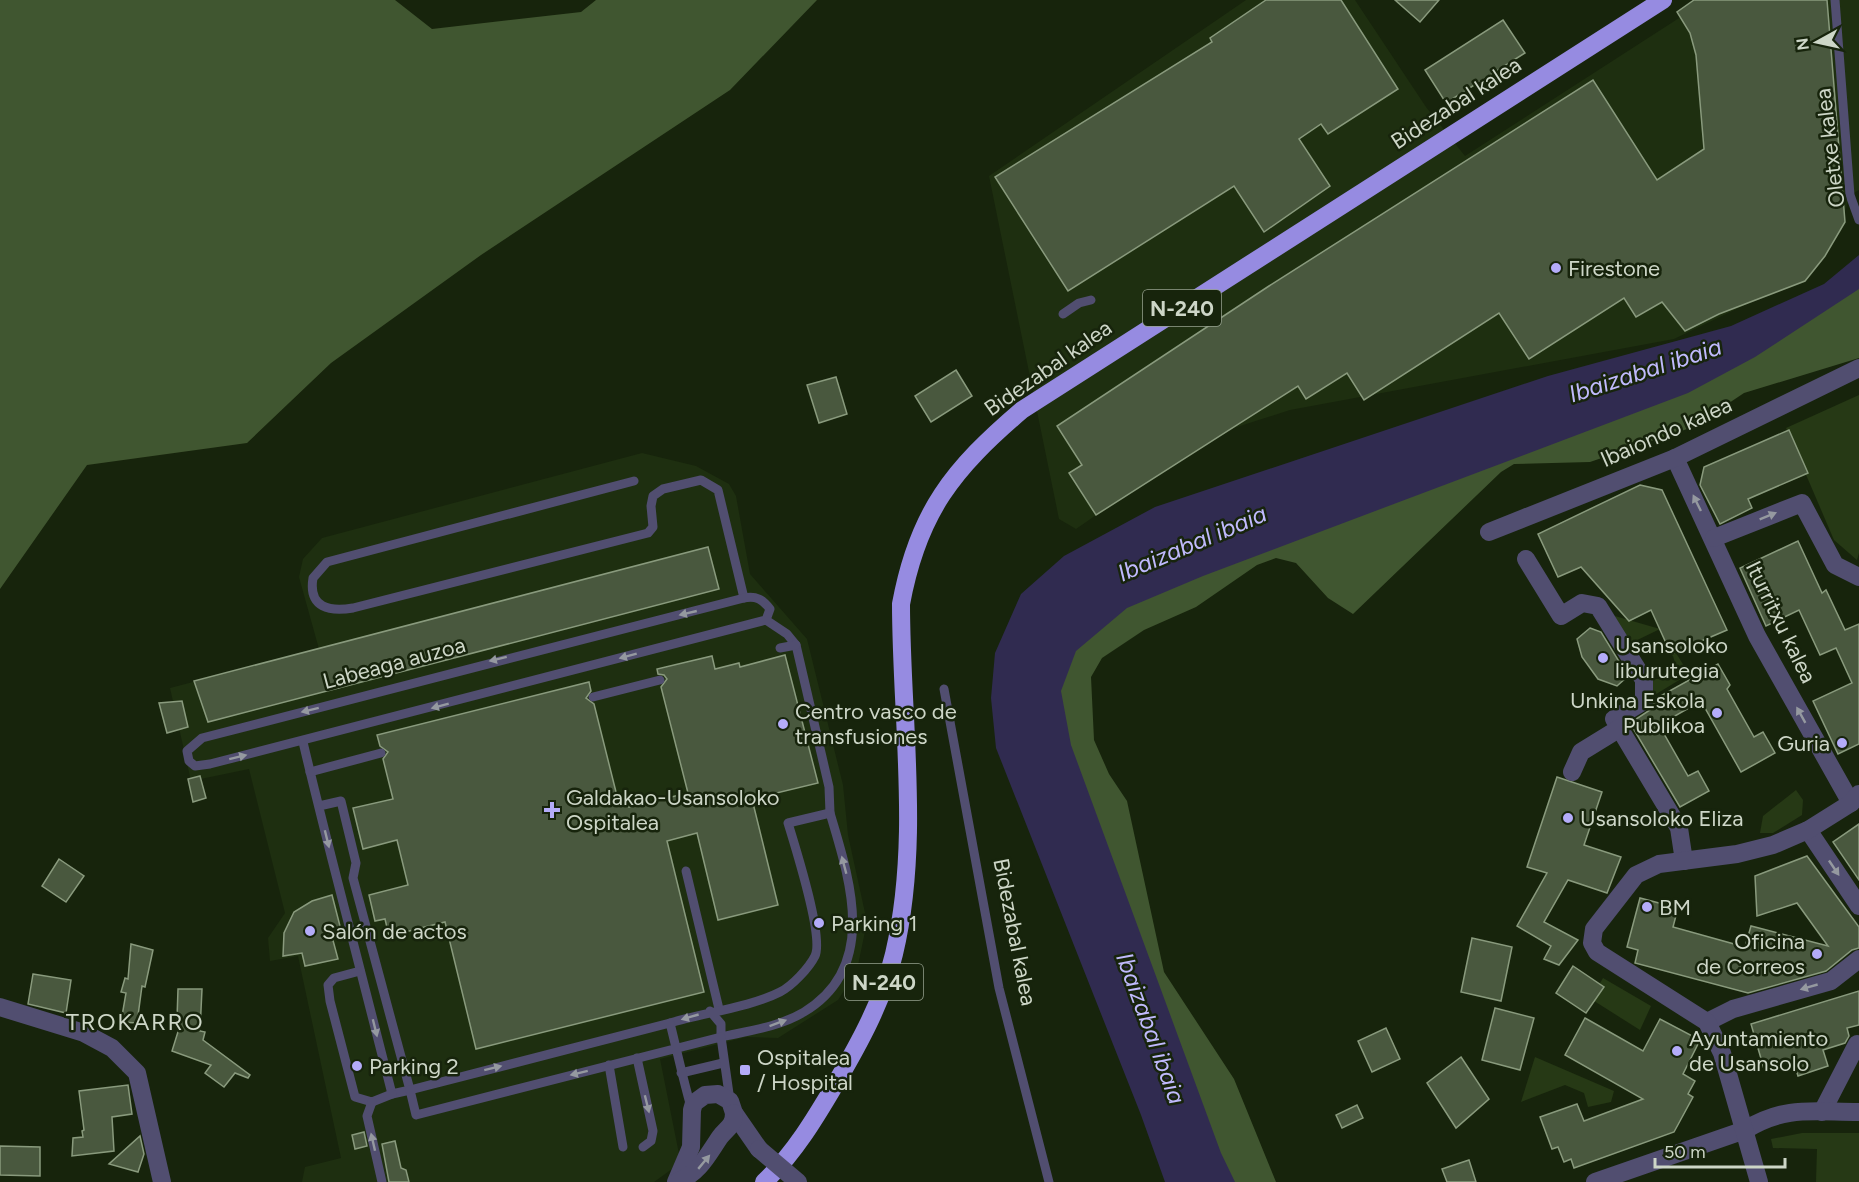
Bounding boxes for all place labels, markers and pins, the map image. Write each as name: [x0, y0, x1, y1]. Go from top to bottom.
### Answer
place label: Firestone: [1568, 255, 1660, 282]
marker: Firestone: [1549, 261, 1563, 275]
place label: Usansoloko liburutegia: [1615, 632, 1728, 684]
marker: Usansoloko liburutegia: [1596, 651, 1610, 665]
place label: Unkina Eskola Publikoa: [1570, 687, 1705, 739]
place label: Centro vasco de transfusiones: [795, 698, 957, 750]
marker: Unkina Eskola Publikoa: [1710, 706, 1724, 720]
marker: Centro vasco de transfusiones: [776, 717, 790, 731]
place label: Guria: [1777, 730, 1830, 757]
marker: Guria: [1835, 736, 1849, 750]
place label: Galdakao-Usansoloko Ospitalea: [566, 784, 780, 836]
marker: Galdakao-Usansoloko Ospitalea: [543, 801, 561, 819]
place label: Usansoloko Eliza: [1580, 805, 1744, 832]
marker: Usansoloko Eliza: [1561, 811, 1575, 825]
place label: BM: [1659, 894, 1691, 921]
marker: BM: [1640, 900, 1654, 914]
place label: Parking 1: [831, 910, 918, 937]
marker: Parking 1: [812, 916, 826, 930]
place label: Salón de actos: [322, 918, 467, 945]
marker: Salón de actos: [303, 924, 317, 938]
place label: Oficina de Correos: [1696, 928, 1805, 980]
marker: Oficina de Correos: [1810, 947, 1824, 961]
place label: Ayuntamiento de Usansolo: [1689, 1025, 1828, 1077]
place label: Ospitalea / Hospital: [757, 1044, 853, 1096]
marker: Ayuntamiento de Usansolo: [1670, 1044, 1684, 1058]
place label: Parking 2: [369, 1053, 459, 1080]
marker: Parking 2: [350, 1059, 364, 1073]
marker: Ospitalea / Hospital: [738, 1063, 752, 1077]

